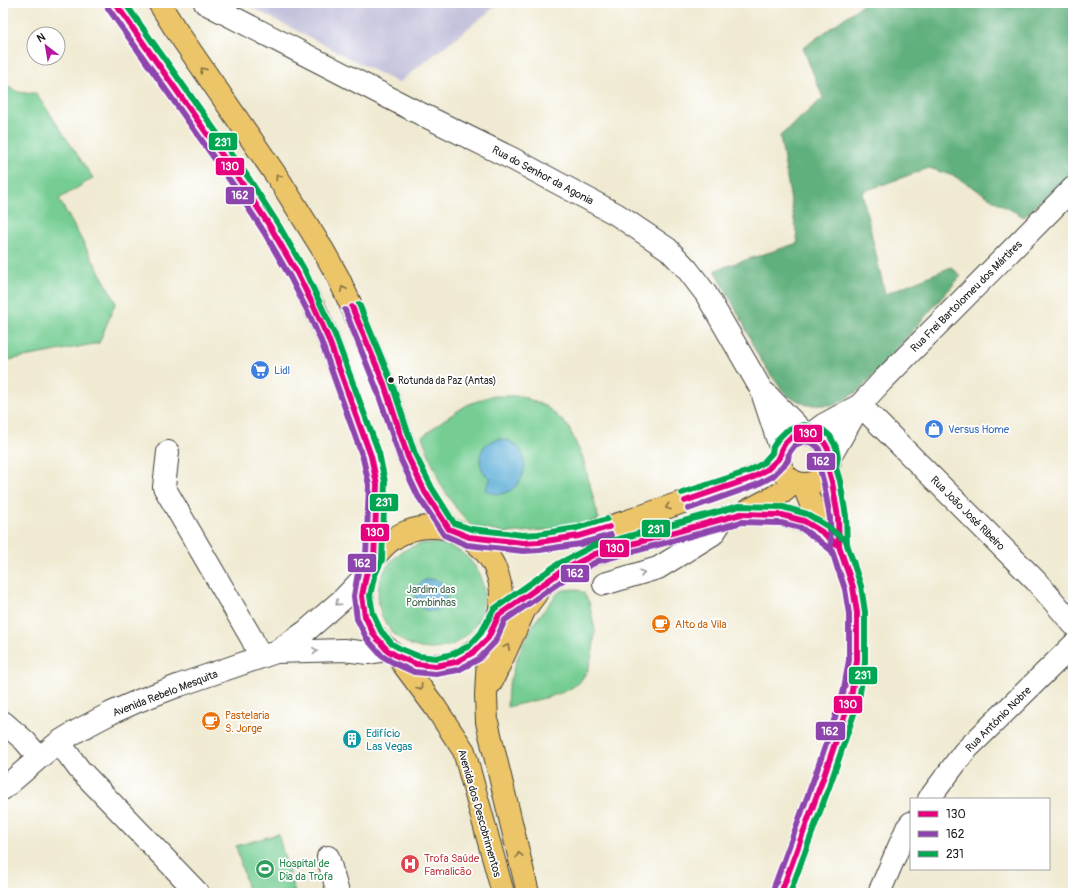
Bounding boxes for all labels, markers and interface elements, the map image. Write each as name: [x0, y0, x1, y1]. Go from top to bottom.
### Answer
north arrow: [26, 26, 66, 66]
text: N: [35, 30, 48, 45]
one-way arrow: [201, 68, 208, 75]
line badge: 231: [208, 132, 238, 151]
text: 231: [215, 136, 231, 149]
street label: Rua do Senhor da Agonia: [490, 143, 596, 208]
line badge: 130: [215, 157, 245, 176]
text: 130: [221, 160, 239, 173]
one-way arrow: [275, 174, 282, 181]
line badge: 162: [225, 186, 255, 205]
text: 162: [232, 189, 248, 202]
street label: Rua Frei Bartolomeu dos Mártires: [908, 238, 1025, 355]
one-way arrow: [340, 286, 348, 293]
supermarket icon: Lidl: [249, 359, 271, 381]
place label: Lidl: [274, 364, 290, 377]
marker: Rotunda da Paz (Antas): [386, 375, 396, 385]
place label: Rotunda da Paz (Antas): [398, 375, 496, 387]
shop icon: Versus Home: [923, 418, 945, 440]
place label: Versus Home: [948, 423, 1010, 436]
line badge: 130: [793, 424, 823, 443]
text: 130: [799, 427, 817, 440]
line badge: 162: [806, 452, 836, 471]
text: 162: [813, 455, 829, 468]
street label: Rua João José Ribeiro: [928, 474, 1008, 553]
line badge: 231: [369, 493, 399, 512]
text: 231: [376, 496, 392, 509]
one-way arrow: [665, 502, 672, 511]
line badge: 231: [641, 519, 671, 538]
line badge: 130: [360, 523, 390, 542]
text: 231: [648, 523, 664, 536]
text: 130: [366, 526, 384, 539]
line badge: 130: [599, 539, 630, 558]
text: 130: [606, 542, 624, 555]
line badge: 162: [347, 553, 377, 573]
text: 162: [354, 557, 370, 570]
line badge: 162: [560, 564, 590, 583]
text: 162: [567, 567, 583, 580]
one-way arrow: [638, 569, 645, 578]
park label: Jardim das Pombinhas: [406, 583, 456, 609]
one-way arrow: [335, 598, 343, 605]
cafe icon: Alto da Vila: [650, 613, 672, 635]
place label: Alto da Vila: [675, 618, 727, 631]
one-way arrow: [503, 643, 511, 650]
one-way arrow: [312, 646, 318, 655]
line badge: 231: [848, 666, 878, 685]
street label: Avenida Rebelo Mesquita: [111, 667, 220, 720]
text: 231: [855, 669, 871, 682]
one-way arrow: [415, 683, 422, 690]
street label: Rua António Nobre: [963, 683, 1034, 755]
line badge: 130: [833, 695, 863, 714]
text: 130: [839, 698, 857, 711]
place label: Pastelaria S. Jorge: [225, 709, 269, 735]
cafe icon: Pastelaria S. Jorge: [200, 710, 222, 732]
line badge: 162: [815, 721, 846, 741]
text: 162: [822, 725, 838, 738]
place label: Edifício Las Vegas: [366, 727, 412, 753]
building icon: Edifício Las Vegas: [341, 728, 363, 750]
street label: Avenida dos Descobrimentos: [455, 748, 504, 879]
legend: [910, 798, 1050, 870]
text: 130: [946, 807, 966, 822]
text: 162: [946, 827, 965, 842]
text: 231: [946, 847, 964, 862]
place label: Trofa Saúde Famalicão: [424, 852, 480, 878]
one-way arrow: [515, 852, 523, 858]
hospital icon: Trofa Saúde Famalicão: [399, 853, 421, 875]
place label: Hospital de Dia da Trofa: [279, 857, 333, 883]
sports icon: Hospital de Dia da Trofa: [254, 858, 276, 880]

